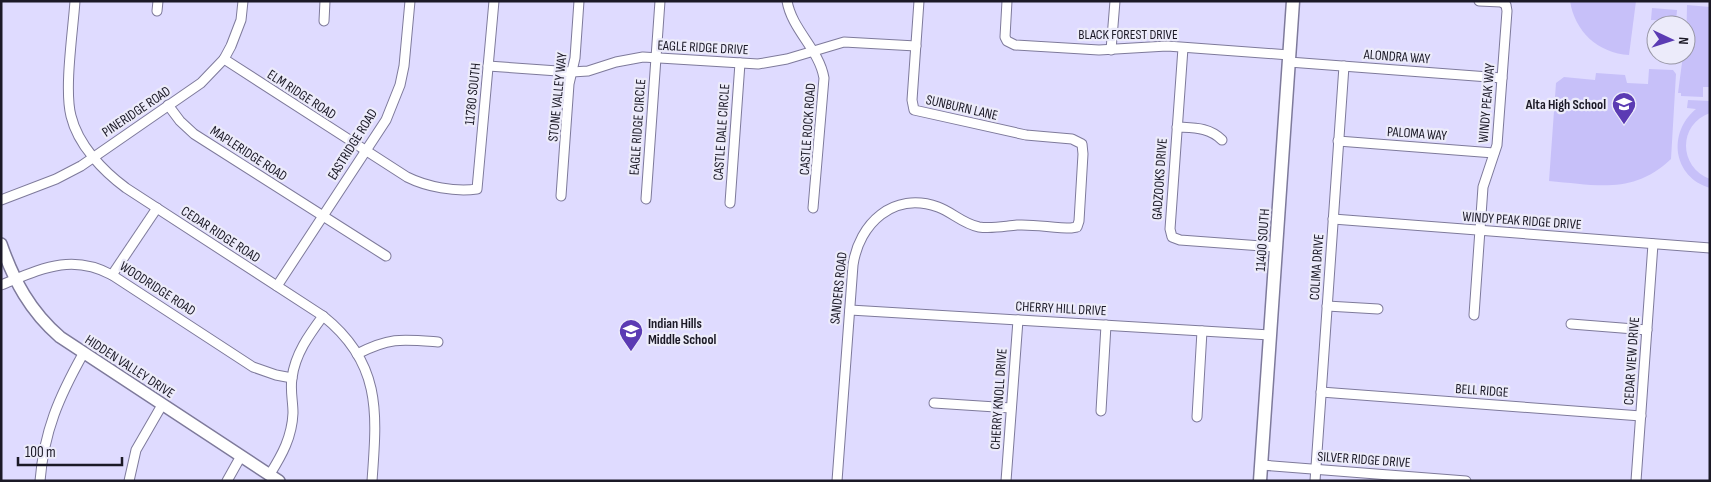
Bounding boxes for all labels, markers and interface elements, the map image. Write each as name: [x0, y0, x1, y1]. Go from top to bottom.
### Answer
north arrow: [1646, 15, 1696, 65]
street label: BLACK FOREST DRIVE: [1078, 26, 1178, 43]
street label: EAGLE RIDGE DRIVE: [657, 37, 749, 58]
text: N: [1675, 37, 1692, 45]
street label: ALONDRA WAY: [1362, 46, 1431, 67]
street label: STONE VALLEY WAY: [544, 52, 571, 142]
street label: 11780 SOUTH: [461, 62, 484, 126]
street label: WINDY PEAK WAY: [1475, 62, 1498, 144]
street label: ELM RIDGE ROAD: [264, 66, 339, 123]
street label: EAGLE RIDGE CIRCLE: [626, 78, 649, 176]
street label: PINERIDGE ROAD: [99, 82, 174, 141]
street label: CASTLE ROCK ROAD: [796, 82, 819, 176]
street label: CASTLE DALE CIRCLE: [710, 83, 733, 181]
street label: SUNBURN LANE: [924, 91, 1000, 124]
school or university icon: Alta High School: [1611, 91, 1637, 125]
place label: Alta High School: [1525, 96, 1606, 113]
street label: EASTRIDGE ROAD: [324, 106, 381, 183]
street label: MAPLERIDGE ROAD: [207, 122, 291, 185]
street label: PALOMA WAY: [1386, 123, 1448, 144]
street label: GADZOOKS DRIVE: [1148, 137, 1171, 220]
street label: CEDAR RIDGE ROAD: [178, 202, 264, 266]
street label: 11400 SOUTH: [1252, 208, 1273, 272]
street label: WINDY PEAK RIDGE DRIVE: [1462, 208, 1582, 233]
street label: COLIMA DRIVE: [1306, 233, 1327, 301]
street label: SANDERS ROAD: [826, 251, 851, 325]
street label: WOODRIDGE ROAD: [117, 258, 199, 319]
street label: CHERRY HILL DRIVE: [1015, 298, 1107, 319]
place label: Indian Hills Middle School: [648, 315, 717, 348]
street label: CEDAR VIEW DRIVE: [1620, 316, 1643, 406]
school or university icon: Indian Hills Middle School: [618, 318, 644, 352]
street label: HIDDEN VALLEY DRIVE: [82, 331, 178, 402]
street label: CHERRY KNOLL DRIVE: [986, 348, 1011, 450]
street label: BELL RIDGE: [1455, 380, 1509, 401]
scale bar: [18, 434, 121, 466]
text: 100 m: [25, 443, 56, 462]
street label: SILVER RIDGE DRIVE: [1317, 448, 1411, 471]

